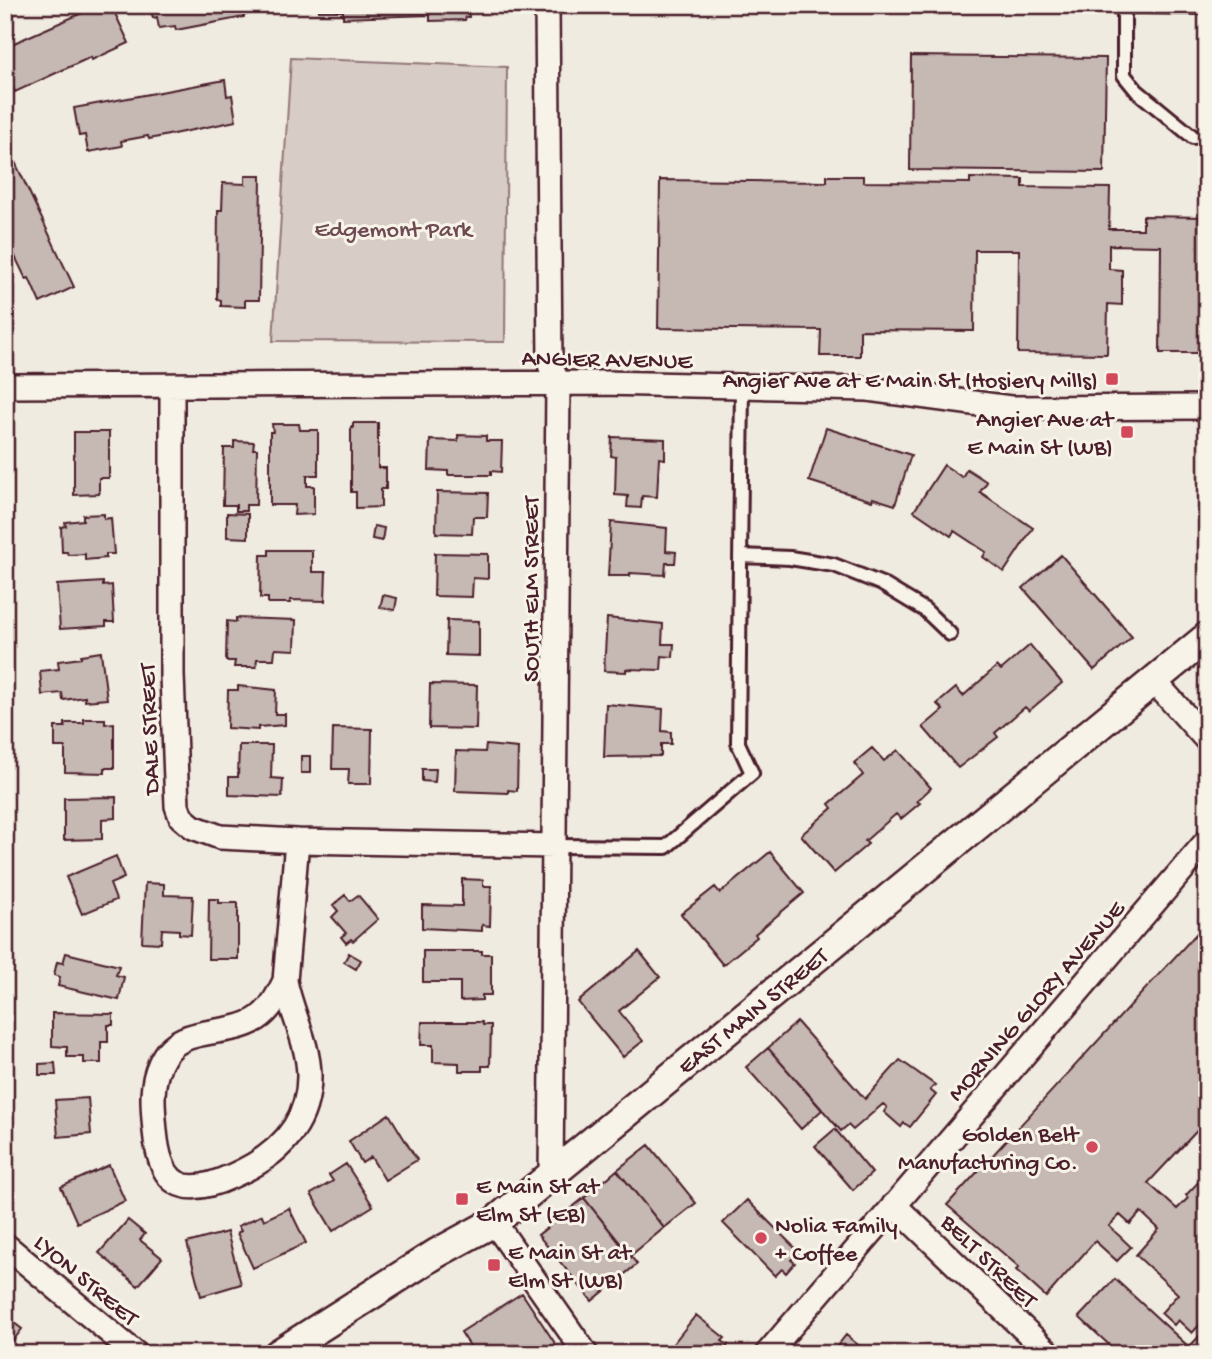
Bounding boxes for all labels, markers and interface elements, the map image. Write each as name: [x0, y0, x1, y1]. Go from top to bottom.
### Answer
park label: Edgemont Park: [314, 217, 474, 246]
street label: ANGIER AVENUE: [521, 346, 694, 378]
place label: Angier Ave at E Main St (Hosiery Mills): [722, 368, 1098, 397]
marker: Angier Ave at E Main St (Hosiery Mills): [1104, 371, 1120, 387]
place label: Angier Ave at E Main St (WB): [967, 407, 1115, 464]
marker: Angier Ave at E Main St (WB): [1119, 424, 1135, 440]
street label: SOUTH ELM STREET: [519, 494, 548, 682]
street label: DALE STREET: [135, 661, 168, 797]
street label: MORNING GLORY AVENUE: [943, 895, 1133, 1109]
street label: EAST MAIN STREET: [673, 942, 837, 1082]
place label: Golden Belt Manufacturing Co.: [898, 1122, 1080, 1179]
marker: Golden Belt Manufacturing Co.: [1084, 1139, 1100, 1155]
place label: E Main St at Elm St (EB): [476, 1174, 601, 1231]
marker: E Main St at Elm St (EB): [454, 1191, 470, 1207]
street label: BELT STREET: [933, 1209, 1043, 1317]
place label: Nolia Family + Coffee: [775, 1213, 898, 1270]
street label: LYON STREET: [26, 1229, 144, 1335]
marker: Nolia Family + Coffee: [753, 1230, 769, 1246]
place label: E Main St at Elm St (WB): [508, 1240, 633, 1297]
marker: E Main St at Elm St (WB): [486, 1257, 502, 1273]

